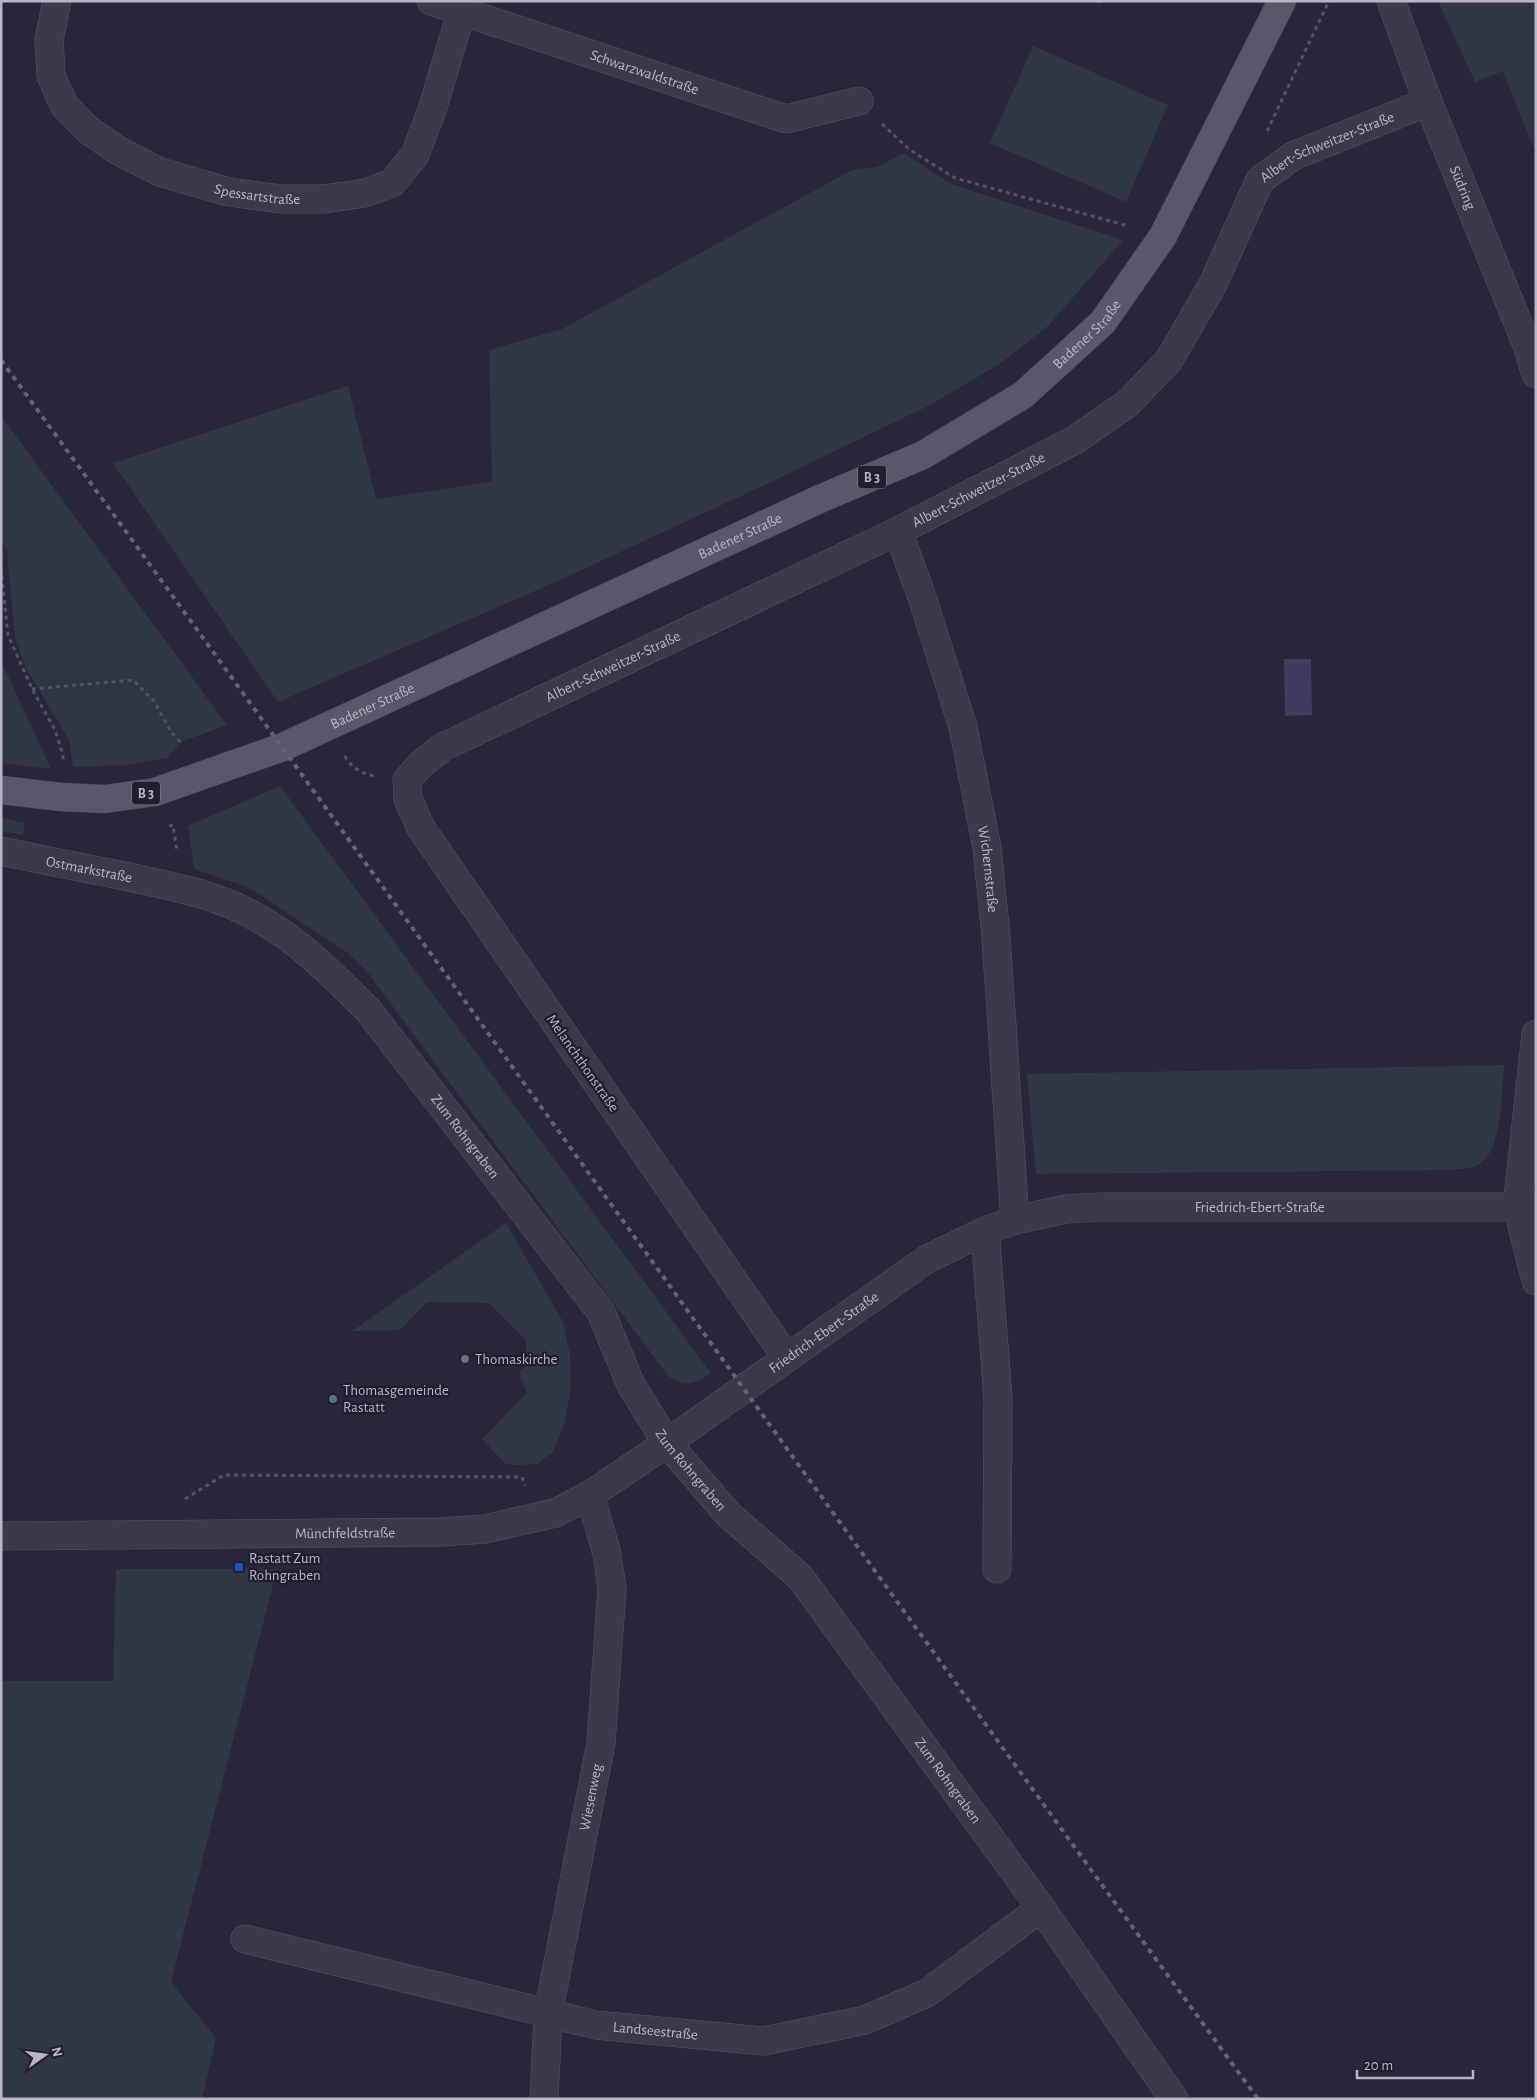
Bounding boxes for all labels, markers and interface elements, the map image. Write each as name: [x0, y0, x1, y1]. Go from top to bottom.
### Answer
street label: Schwarzwaldstraße: [588, 47, 701, 97]
street label: Albert-Schweitzer-Straße: [1257, 109, 1396, 185]
street label: Südring: [1447, 164, 1478, 213]
street label: Spessartstraße: [212, 181, 300, 207]
street label: Badener Straße: [1050, 297, 1124, 372]
street label: Albert-Schweitzer-Straße: [910, 450, 1047, 530]
road number: B 3: [858, 466, 886, 488]
street label: Badener Straße: [696, 511, 784, 562]
street label: Albert-Schweitzer-Straße: [543, 628, 683, 705]
street label: Badener Straße: [328, 680, 417, 732]
road number: B 3: [132, 781, 160, 804]
street label: Wichernstraße: [975, 824, 1000, 913]
street label: Ostmarkstraße: [45, 854, 134, 886]
street label: Melanchthonstraße: [543, 1012, 622, 1115]
street label: Zum Rohngraben: [428, 1092, 502, 1181]
street label: Friedrich-Ebert-Straße: [1195, 1200, 1325, 1215]
street label: Friedrich-Ebert-Straße: [766, 1289, 881, 1376]
place label: Thomaskirche: [475, 1352, 558, 1367]
marker: Thomaskirche: [459, 1353, 471, 1365]
place label: Thomasgemeinde Rastatt: [343, 1383, 449, 1415]
marker: Thomasgemeinde Rastatt: [327, 1393, 339, 1405]
street label: Zum Rohngraben: [652, 1427, 729, 1514]
street label: Münchfeldstraße: [295, 1525, 395, 1541]
place label: Rastatt Zum Rohngraben: [249, 1551, 321, 1583]
marker: Rastatt Zum Rohngraben: [233, 1561, 245, 1573]
street label: Zum Rohngraben: [912, 1735, 984, 1826]
street label: Wiesenweg: [577, 1762, 605, 1832]
street label: Landseestraße: [612, 2020, 699, 2043]
north arrow: [20, 2030, 70, 2080]
text: N: [49, 2046, 65, 2059]
scale bar: [1357, 2048, 1473, 2080]
text: 20 m: [1364, 2058, 1393, 2073]

